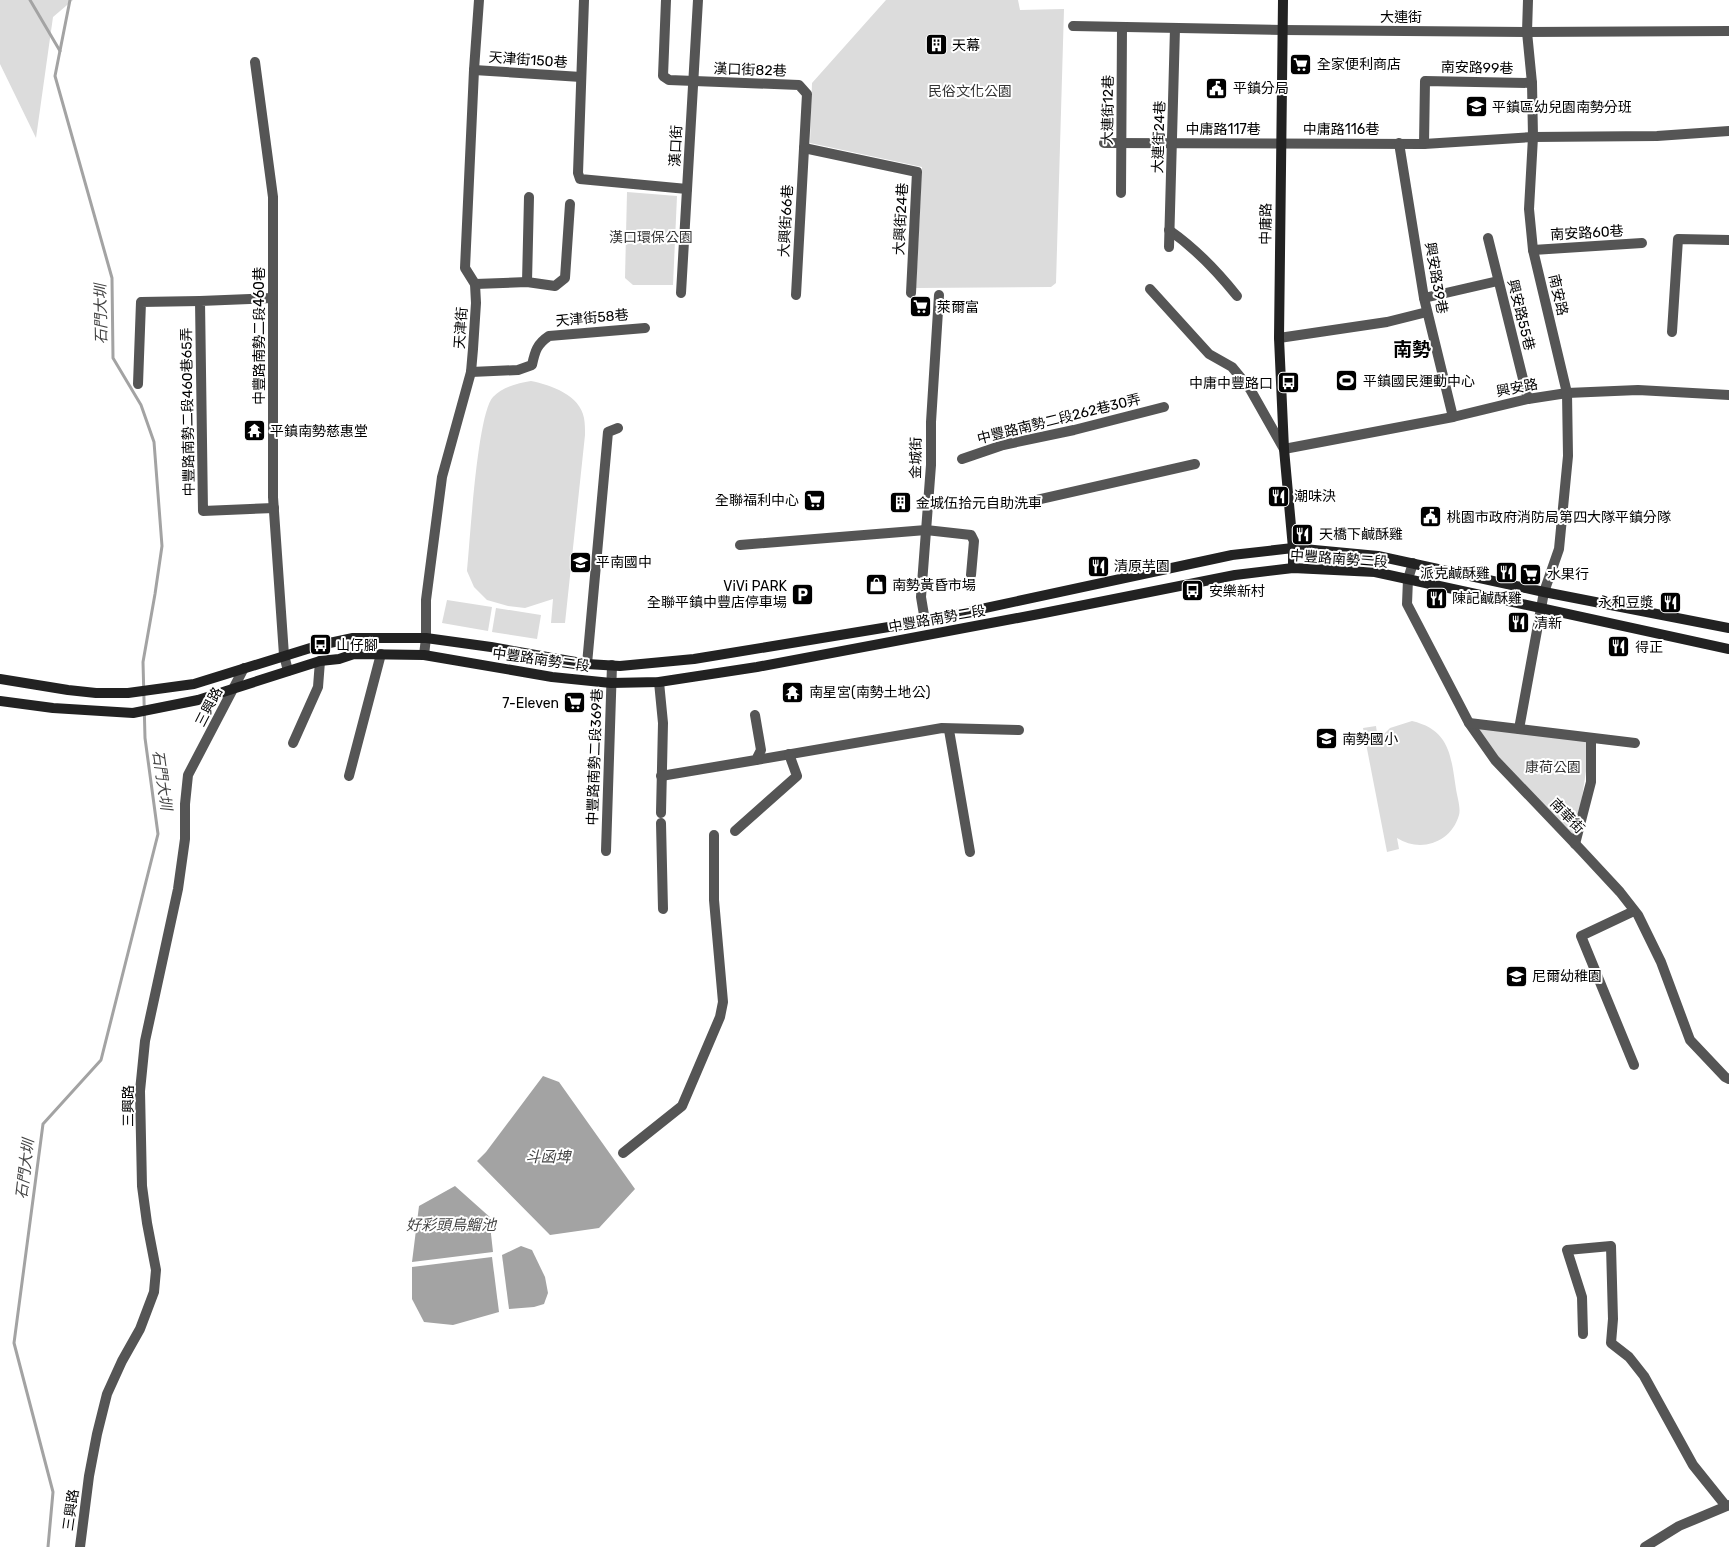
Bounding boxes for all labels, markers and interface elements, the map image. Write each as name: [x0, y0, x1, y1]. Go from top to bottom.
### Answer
street label: 大連街: [1380, 9, 1422, 26]
building icon: 天幕: [924, 33, 948, 57]
place label: 天幕: [952, 37, 980, 54]
street label: 天津街150巷: [488, 49, 568, 71]
supermarket icon: 全家便利商店: [1289, 52, 1313, 76]
place label: 全家便利商店: [1317, 56, 1401, 73]
street label: 南安路99巷: [1441, 59, 1513, 77]
street label: 漢口街82巷: [713, 60, 787, 80]
street label: 大連街12巷: [1099, 75, 1117, 145]
public building icon: 平鎮分局: [1205, 76, 1229, 100]
place label: 平鎮分局: [1233, 80, 1289, 97]
park label: 民俗文化公園: [928, 83, 1012, 100]
school or university icon: 平鎮區幼兒園南勢分班: [1464, 95, 1488, 119]
place label: 平鎮區幼兒園南勢分班: [1492, 99, 1632, 116]
street label: 大連街24巷: [1149, 100, 1169, 174]
street label: 中庸路117巷: [1185, 121, 1261, 138]
street label: 中庸路116巷: [1303, 121, 1379, 138]
street label: 漢口街: [666, 125, 686, 167]
street label: 大興街24巷: [891, 182, 911, 256]
street label: 大興街66巷: [776, 184, 796, 258]
street label: 中庸路: [1257, 203, 1275, 245]
street label: 南安路60巷: [1550, 223, 1624, 243]
park label: 漢口環保公園: [609, 229, 693, 246]
street label: 興安路39巷: [1421, 241, 1451, 315]
street label: 中豐路南勢二段460巷: [251, 267, 268, 405]
street label: 南安路: [1545, 273, 1571, 317]
street label: 興安路55巷: [1504, 278, 1538, 352]
water label: 石門大圳: [91, 282, 111, 344]
supermarket icon: 萊爾富: [909, 295, 933, 319]
place label: 萊爾富: [937, 299, 979, 316]
street label: 天津街: [451, 306, 471, 350]
street label: 天津街58巷: [555, 306, 629, 330]
street label: 中豐路南勢二段460巷65弄: [178, 327, 198, 497]
district label: 南勢: [1393, 338, 1431, 361]
sports icon: 平鎮國民運動中心: [1335, 369, 1359, 393]
bus stop icon: 中庸中豐路口: [1277, 371, 1301, 395]
place label: 平鎮國民運動中心: [1363, 373, 1475, 390]
place label: 中庸中豐路口: [1189, 375, 1273, 392]
street label: 興安路: [1495, 376, 1539, 400]
street label: 中豐路南勢二段262巷30弄: [975, 390, 1143, 448]
temple icon: 平鎮南勢慈惠堂: [242, 419, 266, 443]
place label: 平鎮南勢慈惠堂: [270, 423, 368, 440]
street label: 金城街: [907, 437, 925, 479]
restaurant icon: 潮味決: [1266, 484, 1290, 508]
supermarket icon: 全聯福利中心: [803, 488, 827, 512]
place label: 潮味決: [1294, 488, 1336, 505]
building icon: 金城伍拾元自助洗車: [888, 491, 912, 515]
place label: 全聯福利中心: [715, 492, 799, 509]
place label: 金城伍拾元自助洗車: [916, 495, 1042, 512]
public building icon: 桃園市政府消防局第四大隊平鎮分隊: [1419, 505, 1443, 529]
place label: 桃園市政府消防局第四大隊平鎮分隊: [1447, 509, 1671, 526]
restaurant icon: 天橋下鹹酥雞: [1291, 522, 1315, 546]
place label: 天橋下鹹酥雞: [1319, 526, 1403, 543]
street label: 中豐路南勢二段: [1290, 547, 1388, 571]
school or university icon: 平南國中: [568, 550, 592, 574]
place label: 平南國中: [596, 554, 652, 571]
restaurant icon: 清原芋園: [1086, 554, 1110, 578]
place label: 清原芋園: [1114, 558, 1170, 575]
restaurant icon: 派克鹹酥雞: [1494, 561, 1518, 585]
supermarket icon: 水果行: [1519, 562, 1543, 586]
place label: 派克鹹酥雞: [1420, 565, 1490, 582]
place label: 水果行: [1547, 566, 1589, 583]
shop icon: 南勢黃昏市場: [864, 573, 888, 597]
place label: 南勢黃昏市場: [892, 577, 976, 594]
place label: ViVi PARK 全聯平鎮中豐店停車場: [647, 578, 788, 611]
bus stop icon: 安樂新村: [1181, 579, 1205, 603]
parking icon: ViVi PARK 全聯平鎮中豐店停車場: [791, 582, 815, 606]
place label: 安樂新村: [1209, 583, 1265, 600]
restaurant icon: 陳記鹹酥雞: [1424, 586, 1448, 610]
place label: 陳記鹹酥雞: [1452, 590, 1522, 607]
restaurant icon: 永和豆漿: [1658, 590, 1682, 614]
place label: 永和豆漿: [1598, 594, 1654, 611]
street label: 中豐路南勢二段: [887, 602, 987, 636]
restaurant icon: 清新: [1506, 611, 1530, 635]
place label: 清新: [1534, 615, 1562, 632]
bus stop icon: 山仔腳: [308, 633, 332, 657]
restaurant icon: 得正: [1607, 635, 1631, 659]
place label: 山仔腳: [336, 637, 378, 654]
place label: 得正: [1635, 639, 1663, 656]
street label: 中豐路南勢二段: [491, 645, 591, 675]
temple icon: 南星宮(南勢土地公): [781, 680, 805, 704]
street label: 三興路: [192, 684, 226, 730]
place label: 南星宮(南勢土地公): [809, 684, 931, 701]
street label: 中豐路南勢二段369巷: [584, 688, 606, 826]
supermarket icon: 7-Eleven: [563, 691, 587, 715]
place label: 7-Eleven: [502, 695, 559, 712]
school or university icon: 南勢國小: [1314, 727, 1338, 751]
place label: 南勢國小: [1342, 731, 1398, 748]
water label: 石門大圳: [149, 749, 175, 813]
park label: 康荷公園: [1525, 759, 1581, 776]
street label: 南華街: [1546, 795, 1588, 837]
school or university icon: 尼爾幼稚園: [1504, 964, 1528, 988]
place label: 尼爾幼稚園: [1532, 968, 1602, 985]
street label: 三興路: [120, 1085, 137, 1127]
water label: 石門大圳: [12, 1136, 38, 1200]
water label: 斗函埤: [525, 1148, 572, 1166]
water label: 好彩頭烏鰡池: [406, 1216, 498, 1234]
street label: 三興路: [60, 1488, 82, 1532]

